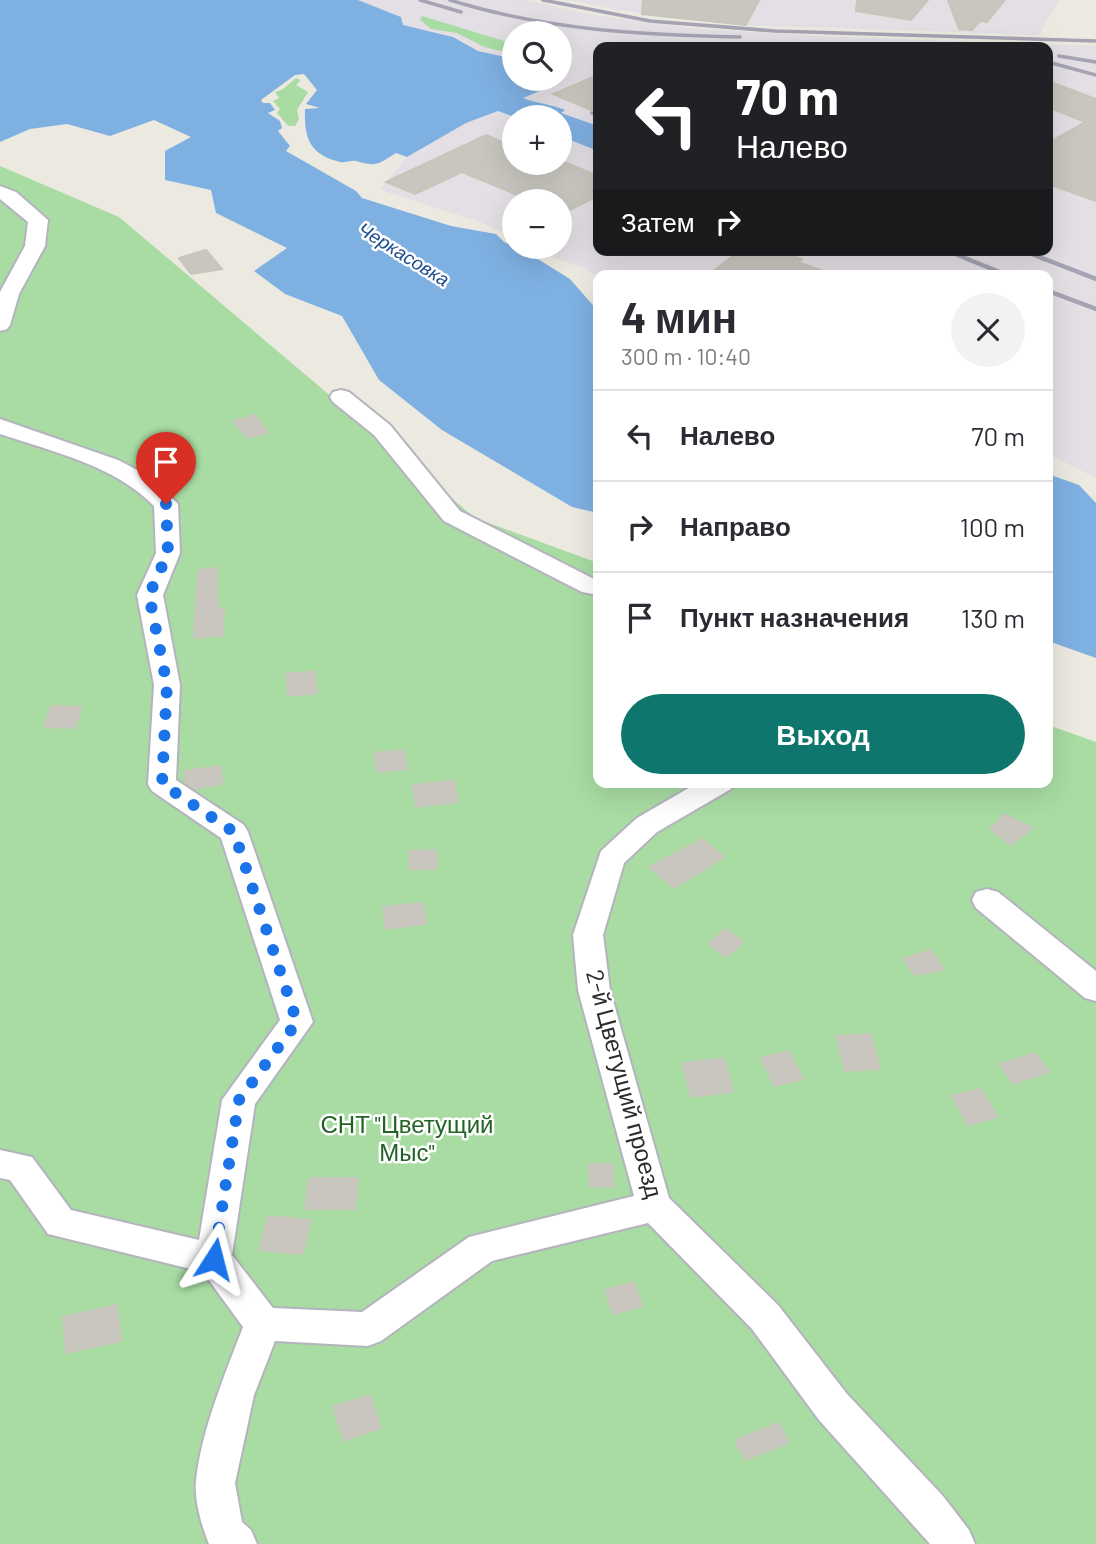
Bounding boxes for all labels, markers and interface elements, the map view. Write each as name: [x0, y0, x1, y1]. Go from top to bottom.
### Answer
map controls: [502, 21, 572, 259]
button: search: [502, 21, 572, 91]
text: 70 m: [736, 66, 839, 125]
icon: left: [621, 70, 712, 161]
button: +: [502, 105, 572, 175]
text: Налево: [736, 126, 848, 164]
button: −: [502, 189, 572, 259]
icon: right: [709, 203, 747, 241]
text: Затем: [621, 206, 695, 237]
water label: Черкасовка: [354, 217, 454, 291]
text: 4 мин: [621, 291, 737, 341]
button: close: [951, 293, 1025, 367]
text: 300 m · 10:40: [621, 342, 751, 370]
icon: left: [621, 417, 659, 455]
text: Налево: [680, 419, 775, 450]
text: 70 m: [971, 420, 1025, 451]
pin: [136, 432, 196, 504]
icon: arrive: [147, 443, 185, 481]
icon: right: [621, 508, 659, 546]
text: Направо: [680, 510, 791, 541]
text: 100 m: [960, 511, 1025, 542]
icon: arrive: [621, 599, 659, 637]
text: Пункт назначения: [680, 601, 909, 632]
text: 130 m: [961, 602, 1025, 633]
button: Выход: [621, 694, 1025, 774]
street label: 2-й Цветущий проезд: [581, 966, 670, 1201]
park label: СНТ "Цветущий Мыс": [320, 1109, 494, 1166]
position arrow: [177, 1222, 251, 1296]

